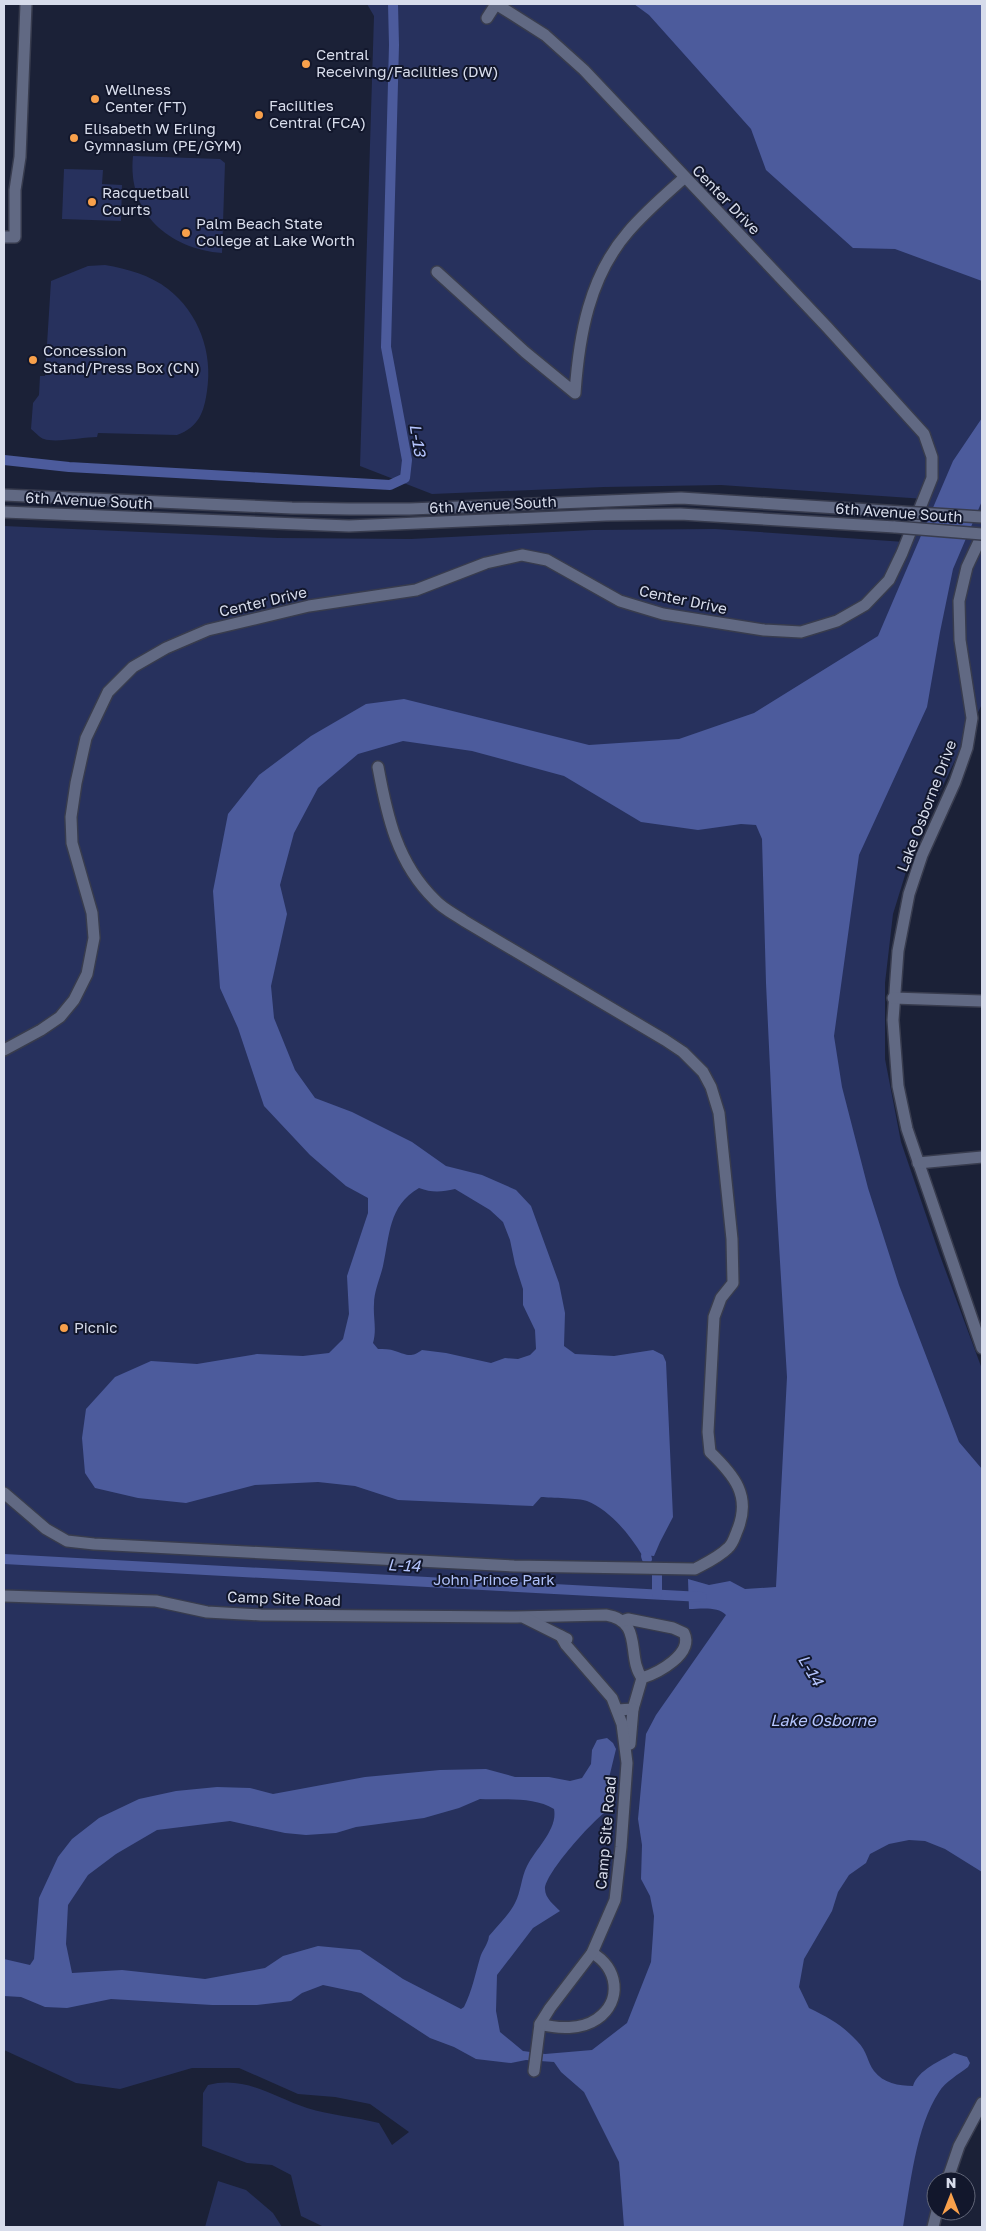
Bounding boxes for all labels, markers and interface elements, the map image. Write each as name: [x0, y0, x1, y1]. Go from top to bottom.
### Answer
place label: Central Receiving/Facilities (DW): [316, 45, 498, 80]
marker: Central Receiving/Facilities (DW): [300, 58, 312, 70]
place label: Wellness Center (FT): [105, 80, 187, 115]
marker: Wellness Center (FT): [89, 93, 101, 105]
place label: Facilities Central (FCA): [269, 96, 366, 131]
marker: Facilities Central (FCA): [253, 109, 265, 121]
place label: Elisabeth W Erling Gymnasium (PE/GYM): [84, 119, 242, 154]
marker: Elisabeth W Erling Gymnasium (PE/GYM): [68, 132, 80, 144]
street label: Center Drive: [689, 161, 764, 238]
place label: Racquetball Courts: [102, 183, 189, 218]
marker: Racquetball Courts: [86, 196, 98, 208]
place label: Palm Beach State College at Lake Worth: [196, 214, 355, 249]
marker: Palm Beach State College at Lake Worth: [180, 227, 192, 239]
place label: Concession Stand/Press Box (CN): [43, 341, 200, 376]
marker: Concession Stand/Press Box (CN): [27, 354, 39, 366]
water label: L-13: [406, 422, 431, 459]
street label: 6th Avenue South: [25, 488, 153, 512]
street label: 6th Avenue South: [429, 492, 557, 516]
street label: 6th Avenue South: [835, 499, 963, 525]
street label: Center Drive: [638, 581, 729, 617]
street label: Center Drive: [217, 582, 309, 620]
street label: Lake Osborne Drive: [893, 737, 960, 874]
place label: Picnic: [74, 1318, 117, 1336]
marker: Picnic: [58, 1322, 70, 1334]
water label: L-14: [387, 1554, 422, 1576]
park label: John Prince Park: [433, 1570, 555, 1588]
street label: Camp Site Road: [227, 1587, 341, 1609]
water label: L-14: [794, 1651, 829, 1690]
water label: Lake Osborne: [770, 1710, 877, 1730]
street label: Camp Site Road: [591, 1775, 619, 1890]
north arrow: [926, 2171, 976, 2221]
text: N: [946, 2174, 956, 2191]

